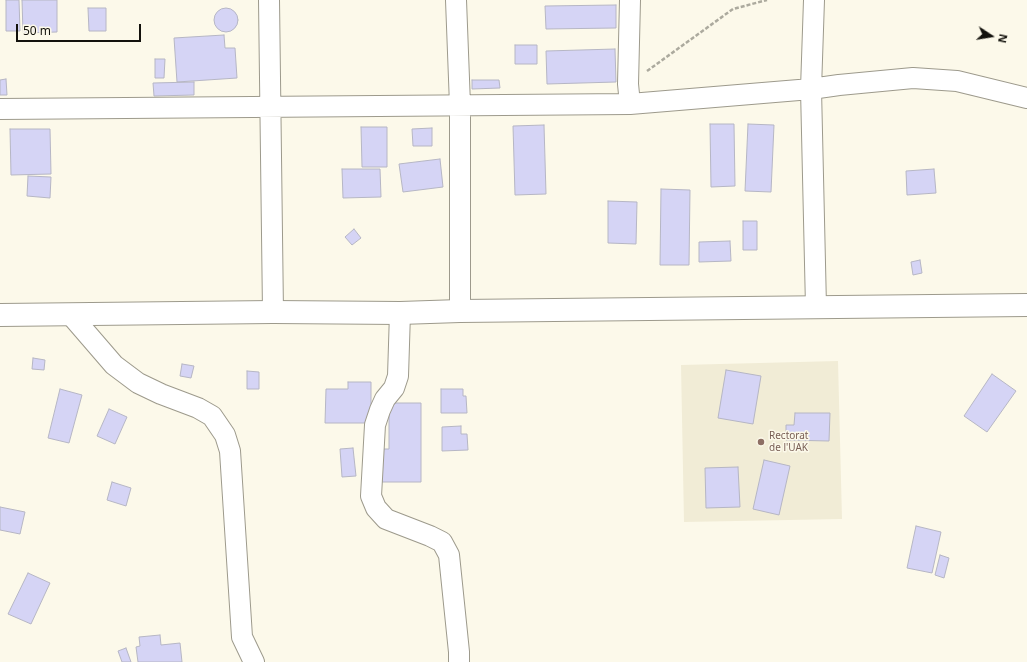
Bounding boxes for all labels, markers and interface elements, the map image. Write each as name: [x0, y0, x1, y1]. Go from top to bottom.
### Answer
scale bar: [18, 16, 143, 42]
north arrow: [971, 16, 1011, 56]
text: 50 m: [23, 22, 51, 39]
text: N: [995, 33, 1011, 45]
place label: Rectorat de l'UAK: [769, 430, 808, 454]
marker: Rectorat de l'UAK: [756, 437, 766, 447]

